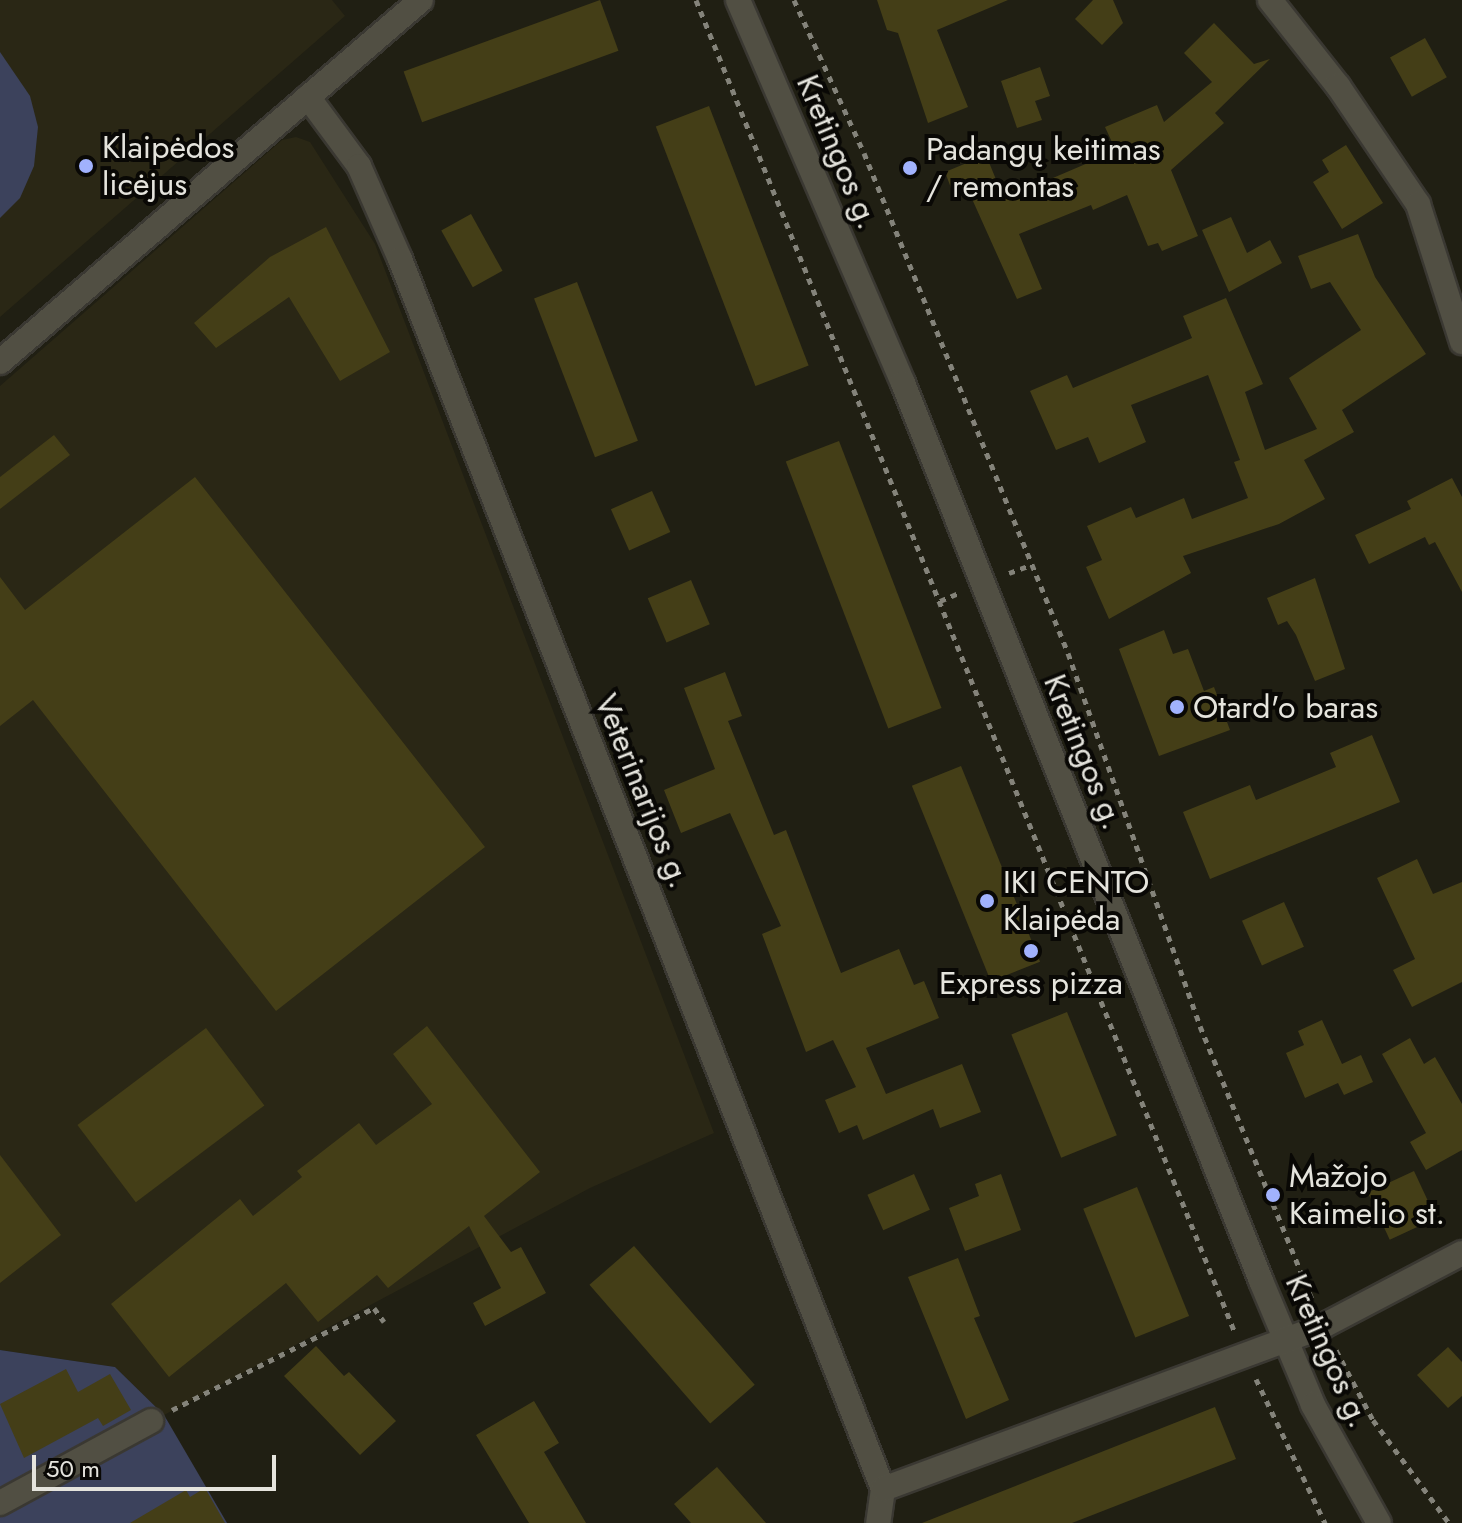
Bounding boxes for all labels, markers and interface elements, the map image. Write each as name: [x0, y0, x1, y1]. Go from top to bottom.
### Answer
street label: Kretingos g.: [788, 69, 888, 235]
place label: Klaipėdos licėjus: [102, 129, 234, 204]
place label: Padangų keitimas / remontas: [926, 131, 1161, 206]
marker: Klaipėdos licėjus: [77, 157, 95, 175]
marker: Padangų keitimas / remontas: [901, 159, 919, 177]
street label: Kretingos g.: [1035, 669, 1133, 835]
street label: Veterinarijos g.: [587, 688, 699, 894]
place label: Otard'o baras: [1193, 688, 1378, 726]
marker: Otard'o baras: [1168, 698, 1186, 716]
place label: IKI CENTO Klaipėda: [1003, 864, 1149, 939]
marker: IKI CENTO Klaipėda: [978, 892, 996, 910]
marker: Express pizza: [1022, 942, 1040, 960]
place label: Express pizza: [939, 964, 1123, 1002]
place label: Mažojo Kaimelio st.: [1289, 1158, 1445, 1233]
marker: Mažojo Kaimelio st.: [1264, 1186, 1282, 1204]
street label: Kretingos g.: [1277, 1268, 1379, 1434]
scale bar: [36, 1439, 280, 1489]
text: 50 m: [46, 1451, 100, 1486]

